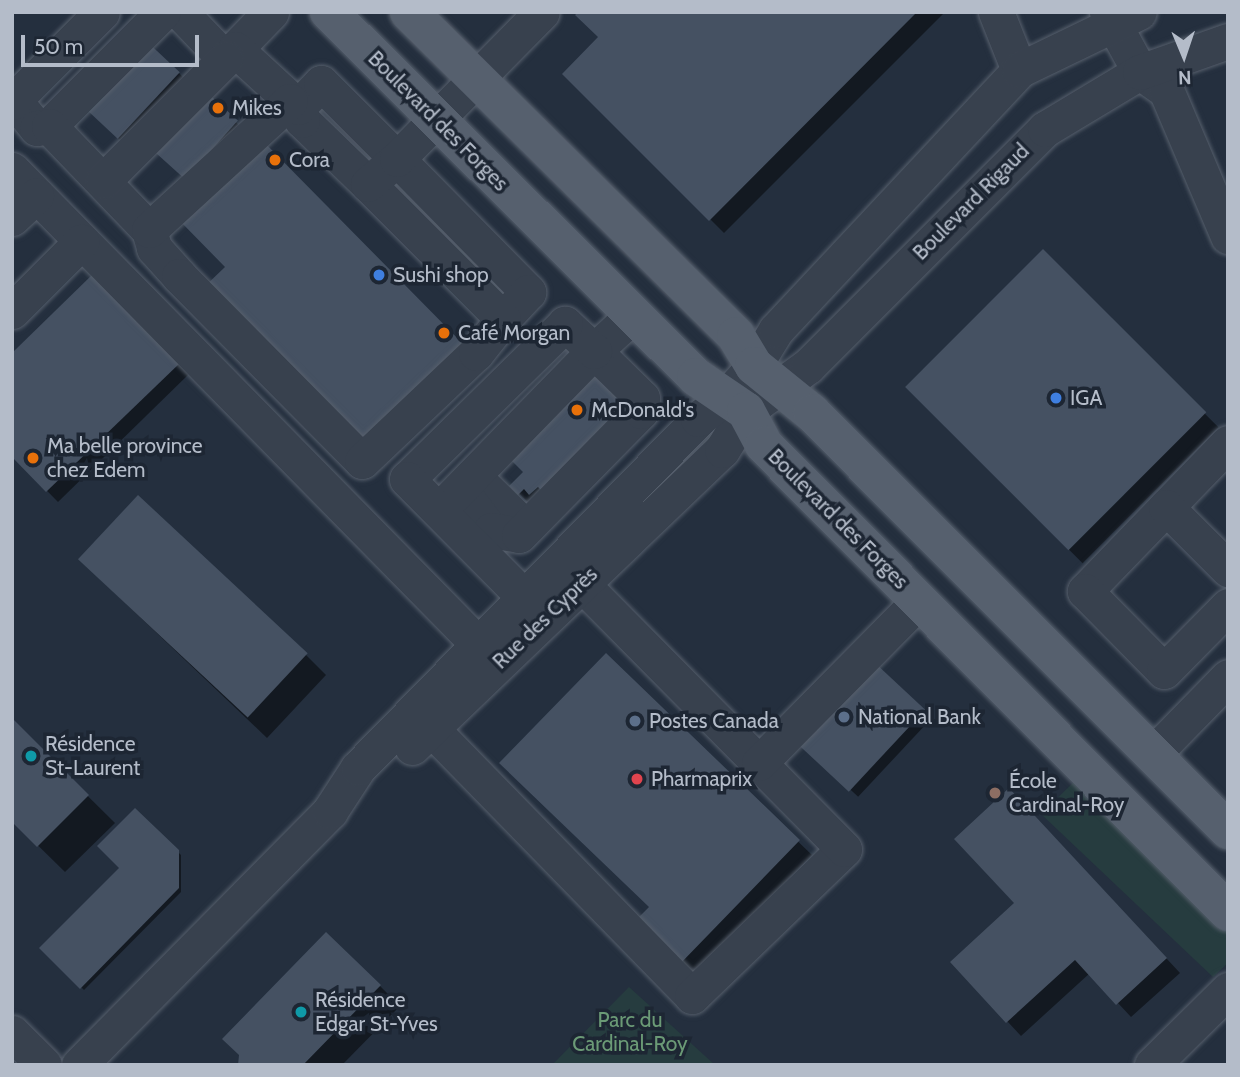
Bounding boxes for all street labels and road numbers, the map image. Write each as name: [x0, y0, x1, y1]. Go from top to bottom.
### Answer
street label: Boulevard des Forges: [363, 46, 513, 196]
street label: Boulevard Rigaud: [908, 139, 1034, 265]
street label: Boulevard des Forges: [763, 444, 913, 594]
street label: Rue des Cyprès: [487, 562, 603, 674]

